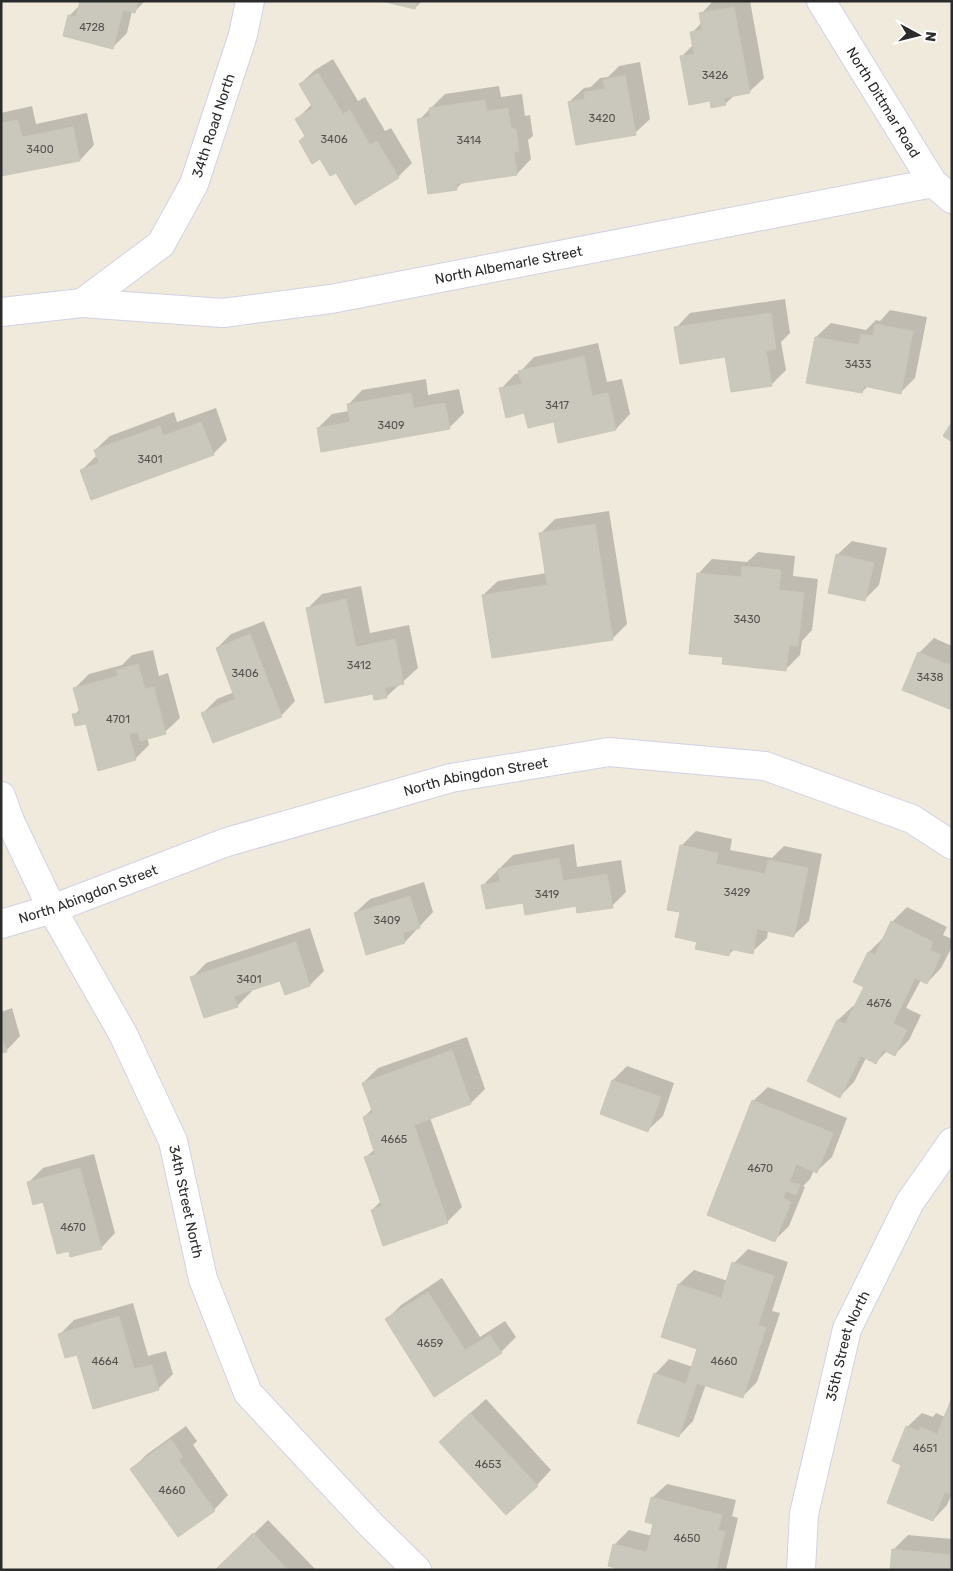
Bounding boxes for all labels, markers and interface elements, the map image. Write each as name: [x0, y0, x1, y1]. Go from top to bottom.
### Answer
north arrow: [893, 10, 943, 60]
house number: 4728: [79, 21, 105, 34]
text: N: [921, 30, 939, 43]
street label: North Dittmar Road: [843, 44, 923, 161]
house number: 3426: [702, 69, 729, 82]
street label: 34th Road North: [189, 72, 239, 180]
house number: 3420: [589, 112, 615, 125]
house number: 3406: [320, 133, 348, 146]
house number: 3414: [457, 134, 482, 147]
house number: 3400: [26, 143, 54, 156]
street label: North Albemarle Street: [433, 243, 584, 288]
house number: 3433: [845, 358, 872, 371]
house number: 3417: [545, 399, 569, 412]
house number: 3409: [378, 419, 404, 432]
house number: 3401: [137, 453, 163, 466]
house number: 3430: [733, 613, 761, 626]
house number: 3412: [347, 659, 371, 672]
house number: 3406: [231, 667, 259, 680]
house number: 3438: [916, 671, 944, 684]
house number: 4701: [106, 713, 130, 726]
street label: North Abingdon Street: [402, 754, 550, 800]
street label: North Abingdon Street: [16, 861, 161, 927]
house number: 3429: [724, 886, 750, 899]
house number: 3419: [535, 888, 559, 901]
house number: 3409: [374, 914, 400, 927]
house number: 3401: [236, 973, 262, 986]
house number: 4676: [866, 997, 892, 1010]
house number: 4665: [381, 1133, 408, 1146]
street label: 34th Street North: [165, 1143, 206, 1260]
house number: 4670: [747, 1162, 773, 1175]
house number: 4670: [60, 1221, 86, 1234]
street label: 35th Street North: [823, 1288, 874, 1403]
house number: 4659: [417, 1337, 443, 1350]
house number: 4664: [92, 1355, 119, 1368]
house number: 4660: [710, 1355, 738, 1368]
house number: 4651: [913, 1442, 937, 1455]
house number: 4653: [475, 1458, 502, 1471]
house number: 4660: [158, 1484, 186, 1497]
house number: 4650: [674, 1532, 701, 1545]

